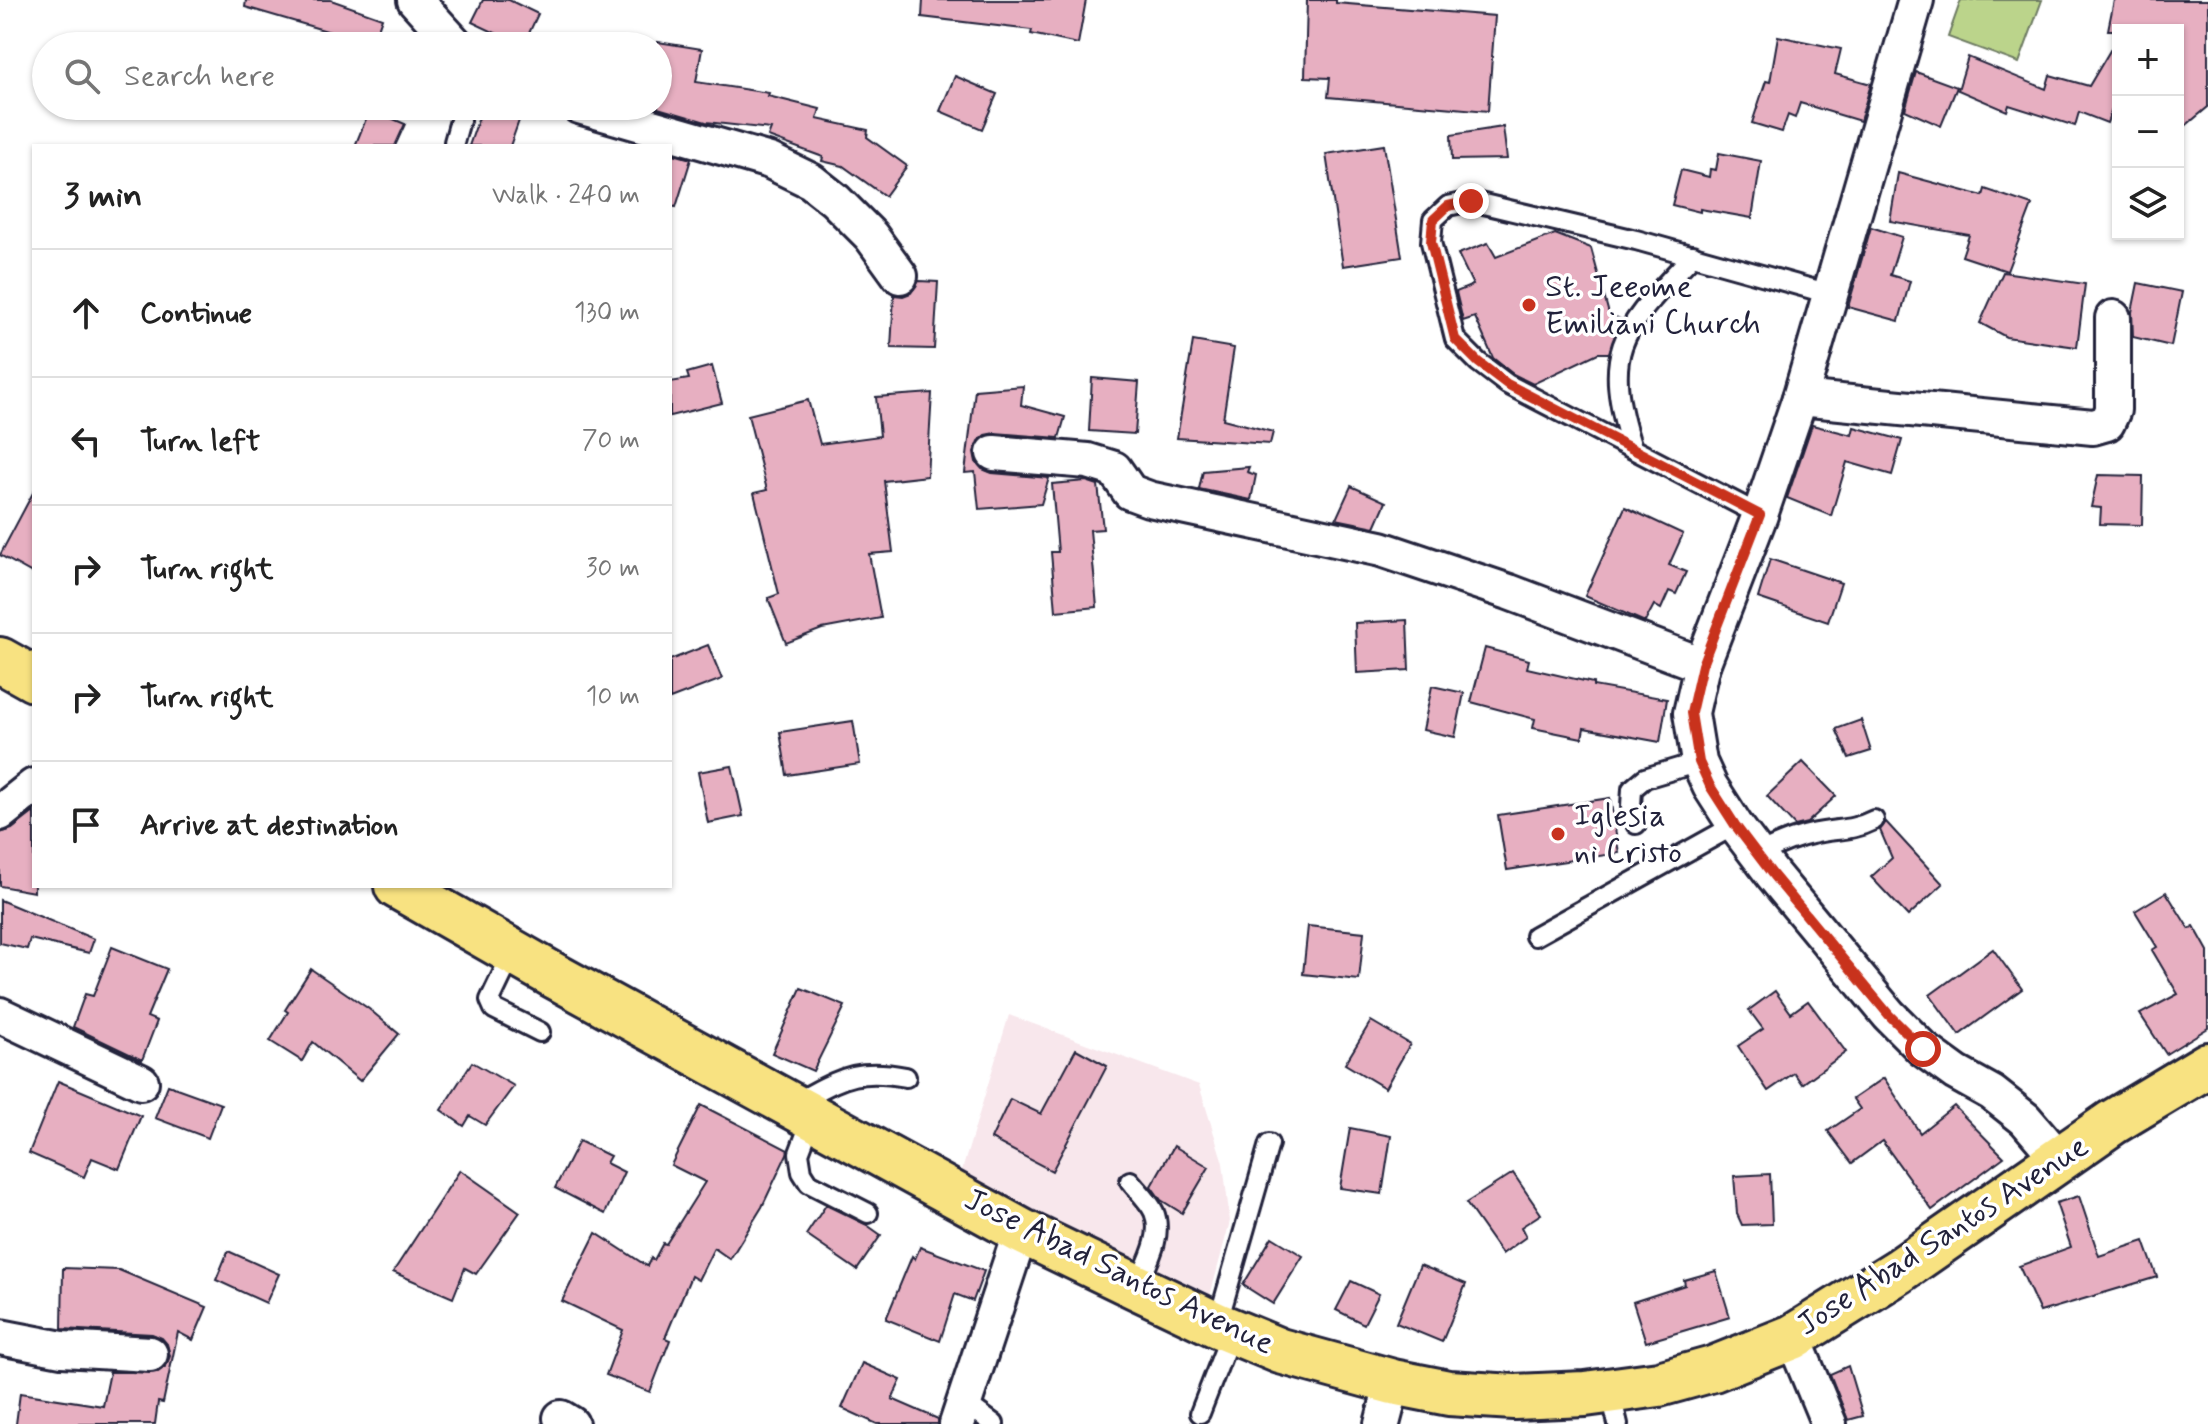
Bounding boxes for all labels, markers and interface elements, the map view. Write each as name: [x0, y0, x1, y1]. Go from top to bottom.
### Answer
map controls: [2112, 24, 2184, 240]
button: +: [2112, 24, 2184, 96]
search box: [32, 32, 672, 120]
icon: search: [60, 54, 104, 98]
text: Search here: [124, 57, 275, 96]
button: −: [2112, 96, 2184, 168]
button: layers: [2112, 168, 2184, 240]
text: 3 min: [64, 174, 142, 219]
text: Walk · 240 m: [492, 179, 640, 213]
route end: [1453, 183, 1489, 219]
place label: St. Jeeome Emiliani Church: [1545, 266, 1761, 345]
icon: ahead: [64, 291, 108, 335]
text: Continue: [140, 294, 252, 333]
text: 130 m: [574, 296, 640, 330]
marker: St. Jeeome Emiliani Church: [1520, 296, 1538, 314]
icon: left: [64, 419, 108, 463]
text: Turn left: [140, 422, 260, 461]
text: 70 m: [582, 424, 640, 458]
icon: right: [64, 547, 108, 591]
text: Turn right: [140, 550, 273, 589]
text: 30 m: [586, 552, 640, 586]
icon: right: [64, 675, 108, 719]
text: Turn right: [140, 678, 273, 717]
text: 10 m: [586, 680, 640, 714]
place label: Iglesia ni Cristo: [1574, 795, 1682, 874]
icon: arrive: [64, 803, 108, 847]
text: Arrive at destination: [140, 806, 398, 845]
marker: Iglesia ni Cristo: [1549, 825, 1567, 843]
route start: [1905, 1031, 1941, 1067]
street label: Jose Abad Santos Avenue: [1789, 1126, 2097, 1346]
street label: Jose Abad Santos Avenue: [957, 1179, 1281, 1365]

